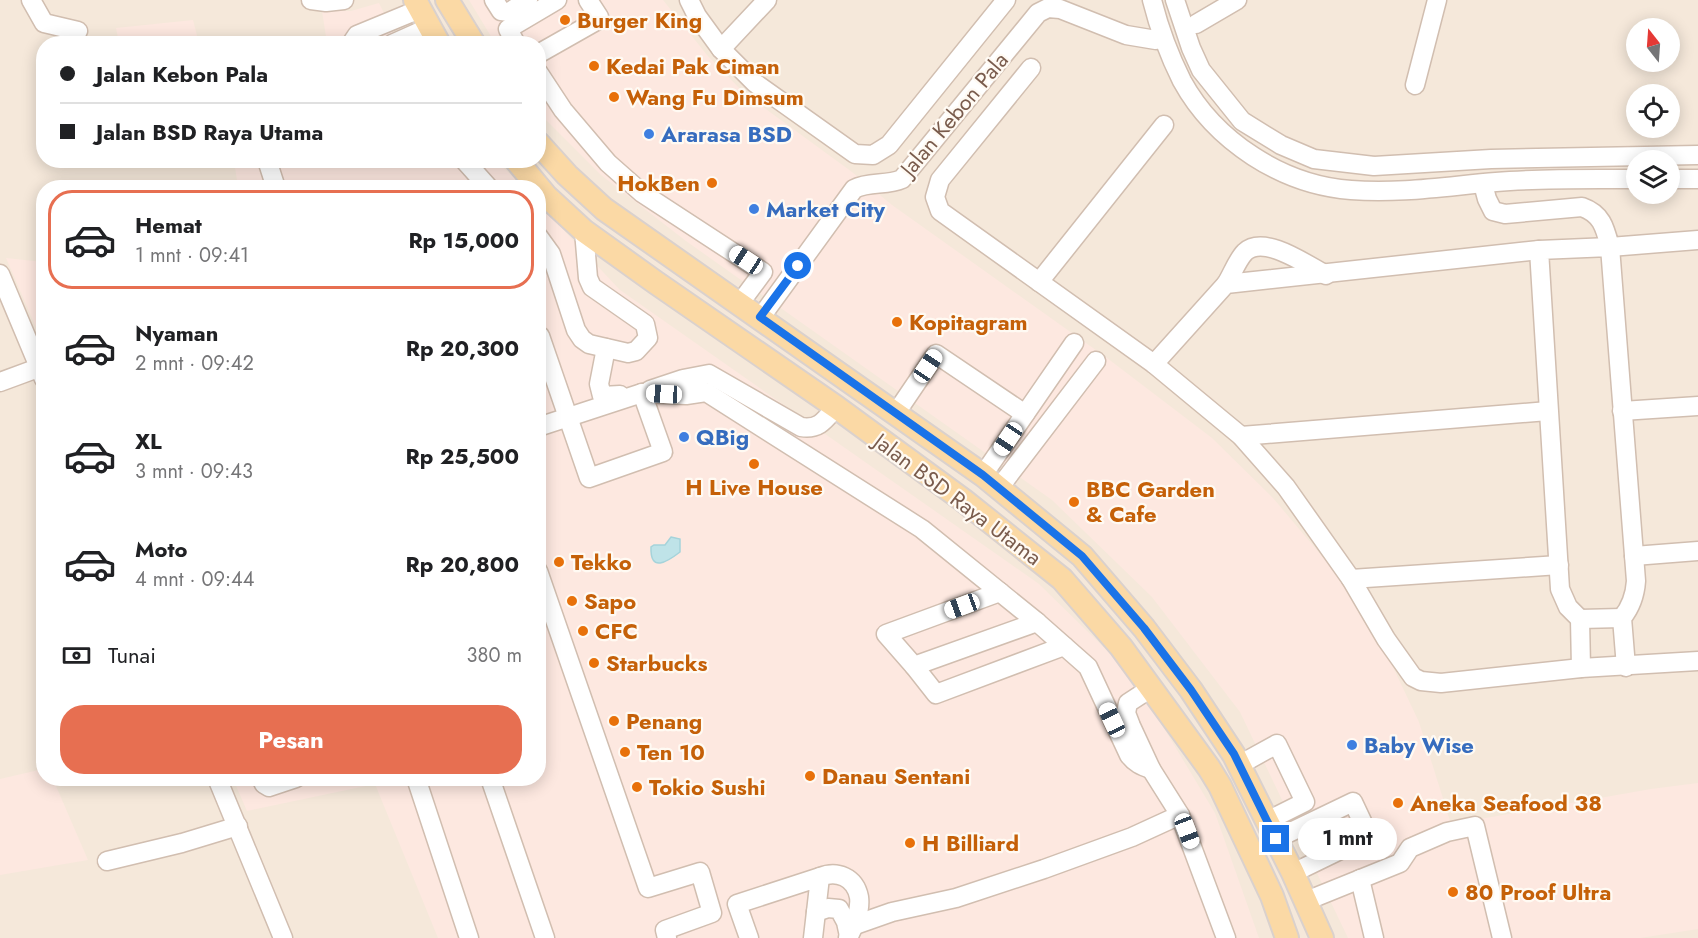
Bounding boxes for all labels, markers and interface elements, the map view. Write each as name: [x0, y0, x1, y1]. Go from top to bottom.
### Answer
place label: Burger King: [577, 4, 702, 36]
marker: Burger King: [558, 13, 572, 27]
north arrow: [1626, 18, 1680, 72]
map controls: [1626, 18, 1680, 204]
street label: Jalan Kebon Pala: [891, 45, 1015, 185]
place label: Kedai Pak Ciman: [606, 50, 780, 82]
text: Jalan Kebon Pala: [96, 58, 268, 90]
marker: Kedai Pak Ciman: [587, 59, 601, 73]
place label: Wang Fu Dimsum: [626, 81, 804, 113]
button: locate: [1626, 84, 1680, 138]
marker: Wang Fu Dimsum: [607, 90, 621, 104]
text: Jalan BSD Raya Utama: [96, 116, 323, 148]
place label: Ararasa BSD: [660, 118, 792, 150]
marker: Ararasa BSD: [642, 127, 656, 141]
button: layers: [1626, 150, 1680, 204]
place label: HokBen: [617, 167, 700, 199]
marker: HokBen: [705, 176, 719, 190]
place label: Market City: [766, 193, 886, 225]
marker: Market City: [747, 202, 761, 216]
text: Hemat: [135, 209, 202, 241]
icon: car: [63, 213, 117, 267]
text: Rp 15,000: [408, 224, 519, 256]
text: 1 mnt · 09:41: [135, 241, 249, 270]
car: [726, 243, 766, 277]
route start: [784, 252, 811, 279]
place label: Kopitagram: [909, 306, 1028, 338]
marker: Kopitagram: [890, 315, 904, 329]
text: Nyaman: [135, 317, 218, 349]
icon: car: [63, 321, 117, 375]
text: Rp 20,300: [406, 332, 519, 364]
car: [910, 346, 946, 386]
text: 2 mnt · 09:42: [135, 349, 254, 378]
car: [646, 384, 682, 404]
car: [990, 419, 1026, 459]
place label: QBig: [696, 421, 749, 453]
street label: Jalan BSD Raya Utama: [865, 423, 1049, 573]
text: XL: [135, 425, 162, 457]
icon: car: [63, 429, 117, 483]
marker: QBig: [677, 430, 691, 444]
text: Rp 25,500: [406, 440, 519, 472]
text: 3 mnt · 09:43: [135, 457, 253, 486]
marker: H Live House: [747, 457, 761, 471]
place label: H Live House: [685, 471, 823, 503]
place label: BBC Garden & Cafe: [1086, 473, 1215, 530]
marker: BBC Garden & Cafe: [1067, 495, 1081, 509]
text: Moto: [135, 533, 188, 565]
icon: car: [63, 537, 117, 591]
place label: Tekko: [571, 546, 632, 578]
text: Rp 20,800: [406, 548, 519, 580]
marker: Tekko: [552, 555, 566, 569]
text: 4 mnt · 09:44: [135, 565, 254, 594]
place label: Sapo: [584, 585, 636, 617]
car: [942, 591, 982, 621]
marker: Sapo: [565, 594, 579, 608]
place label: CFC: [595, 615, 638, 647]
marker: CFC: [576, 624, 590, 638]
icon: cash: [60, 639, 93, 672]
text: Tunai: [108, 639, 156, 671]
text: 380 m: [467, 641, 522, 670]
place label: Starbucks: [606, 647, 707, 679]
marker: Starbucks: [587, 656, 601, 670]
car: [1096, 700, 1128, 740]
button: Pesan: [60, 705, 522, 774]
place label: Penang: [626, 705, 702, 737]
marker: Penang: [607, 714, 621, 728]
place label: Baby Wise: [1364, 729, 1474, 761]
place label: Ten 10: [637, 736, 705, 768]
marker: Baby Wise: [1345, 738, 1359, 752]
marker: Ten 10: [618, 745, 632, 759]
place label: Danau Sentani: [822, 760, 970, 792]
marker: Danau Sentani: [803, 769, 817, 783]
place label: Tokio Sushi: [649, 771, 766, 803]
marker: Tokio Sushi: [630, 780, 644, 794]
place label: Aneka Seafood 38: [1409, 787, 1602, 819]
marker: Aneka Seafood 38: [1391, 796, 1405, 810]
car: [1172, 811, 1202, 851]
callout: 1 mnt: [1297, 818, 1396, 860]
text: 1 mnt: [1322, 824, 1373, 853]
route end: [1262, 825, 1289, 852]
place label: H Billiard: [922, 827, 1019, 859]
marker: H Billiard: [903, 836, 917, 850]
place label: 80 Proof Ultra: [1465, 876, 1611, 908]
marker: 80 Proof Ultra: [1446, 885, 1460, 899]

